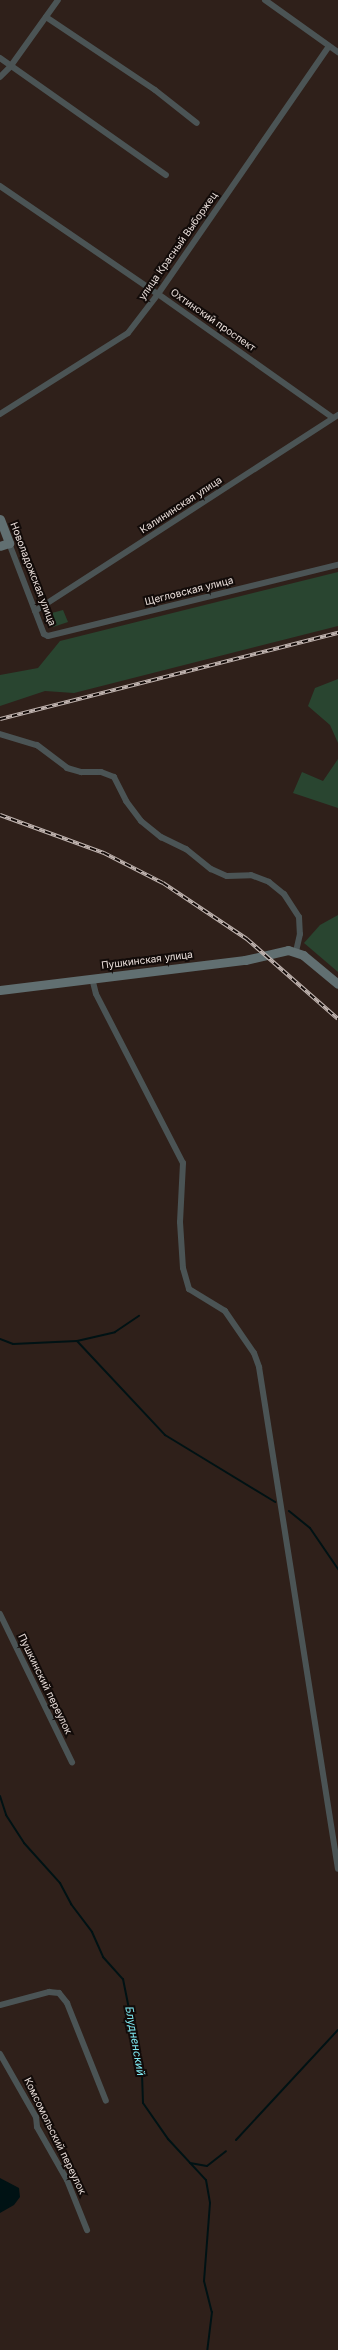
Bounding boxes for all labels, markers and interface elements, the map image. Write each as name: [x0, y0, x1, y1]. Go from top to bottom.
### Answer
street label: улица Красный Выборжец: [136, 190, 220, 302]
street label: Охтинский проспект: [168, 286, 258, 354]
street label: Калининская улица: [138, 474, 224, 536]
street label: Новоладожская улица: [8, 521, 58, 627]
street label: Щегловская улица: [143, 574, 235, 608]
street label: Пушкинская улица: [101, 948, 193, 972]
street label: Пушкинский переулок: [15, 1632, 75, 1736]
water label: Блудненский: [122, 2005, 148, 2077]
street label: Комсомольский переулок: [21, 2076, 89, 2196]

